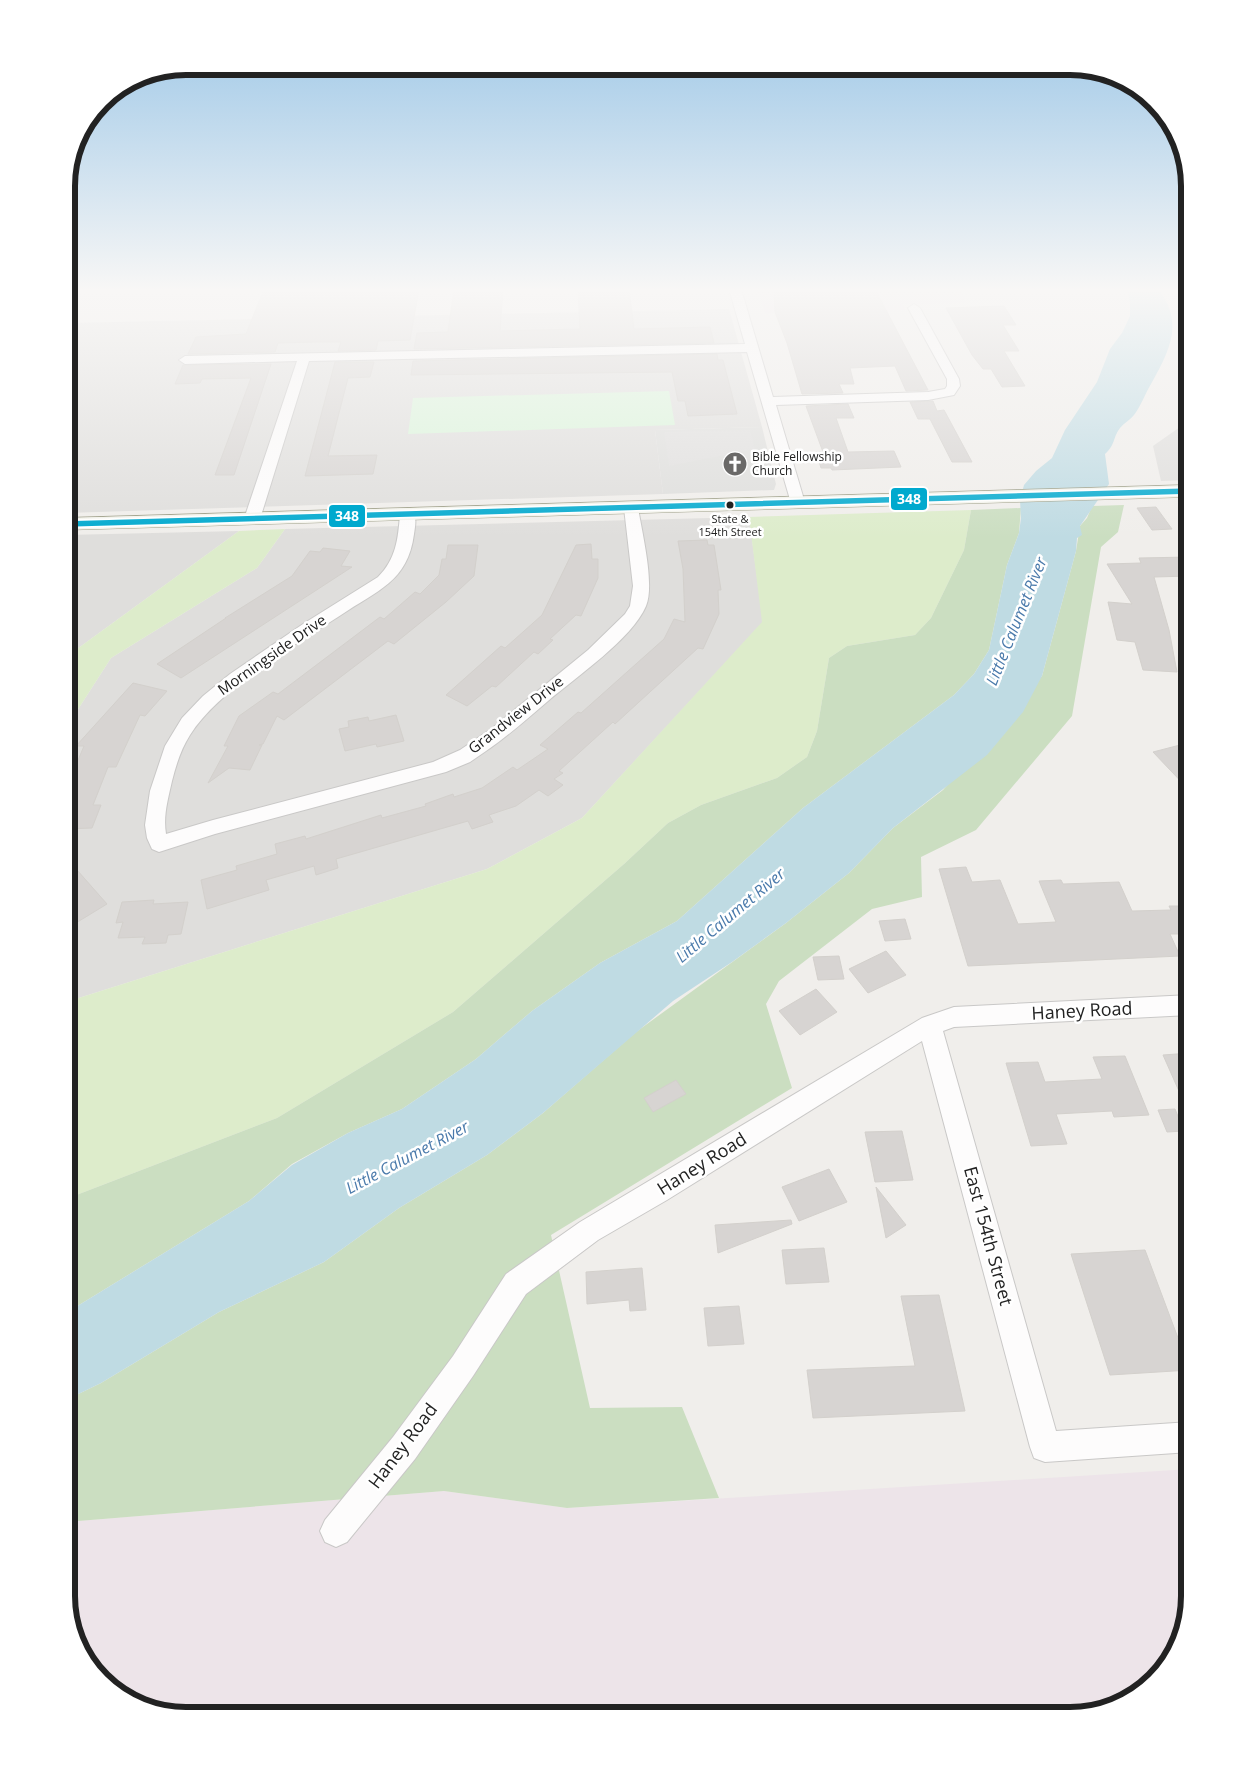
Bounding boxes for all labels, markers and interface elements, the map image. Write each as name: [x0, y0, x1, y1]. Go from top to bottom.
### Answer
place label: Bible Fellowship Church: [752, 448, 842, 479]
church icon: Bible Fellowship Church: [722, 451, 748, 477]
line badge: 348: [890, 487, 928, 511]
text: 348: [897, 489, 921, 508]
marker: State & 154th Street: [725, 500, 735, 510]
line badge: 348: [328, 504, 366, 528]
text: 348: [335, 506, 359, 525]
place label: State & 154th Street: [698, 511, 762, 539]
water label: Little Calumet River: [980, 553, 1052, 688]
street label: Morningside Drive: [213, 609, 330, 699]
street label: Grandview Drive: [464, 671, 567, 758]
water label: Little Calumet River: [671, 862, 790, 967]
street label: Haney Road: [1031, 995, 1133, 1025]
water label: Little Calumet River: [342, 1115, 473, 1199]
street label: Haney Road: [652, 1126, 751, 1200]
street label: East 154th Street: [959, 1164, 1019, 1308]
street label: Haney Road: [362, 1398, 442, 1493]

